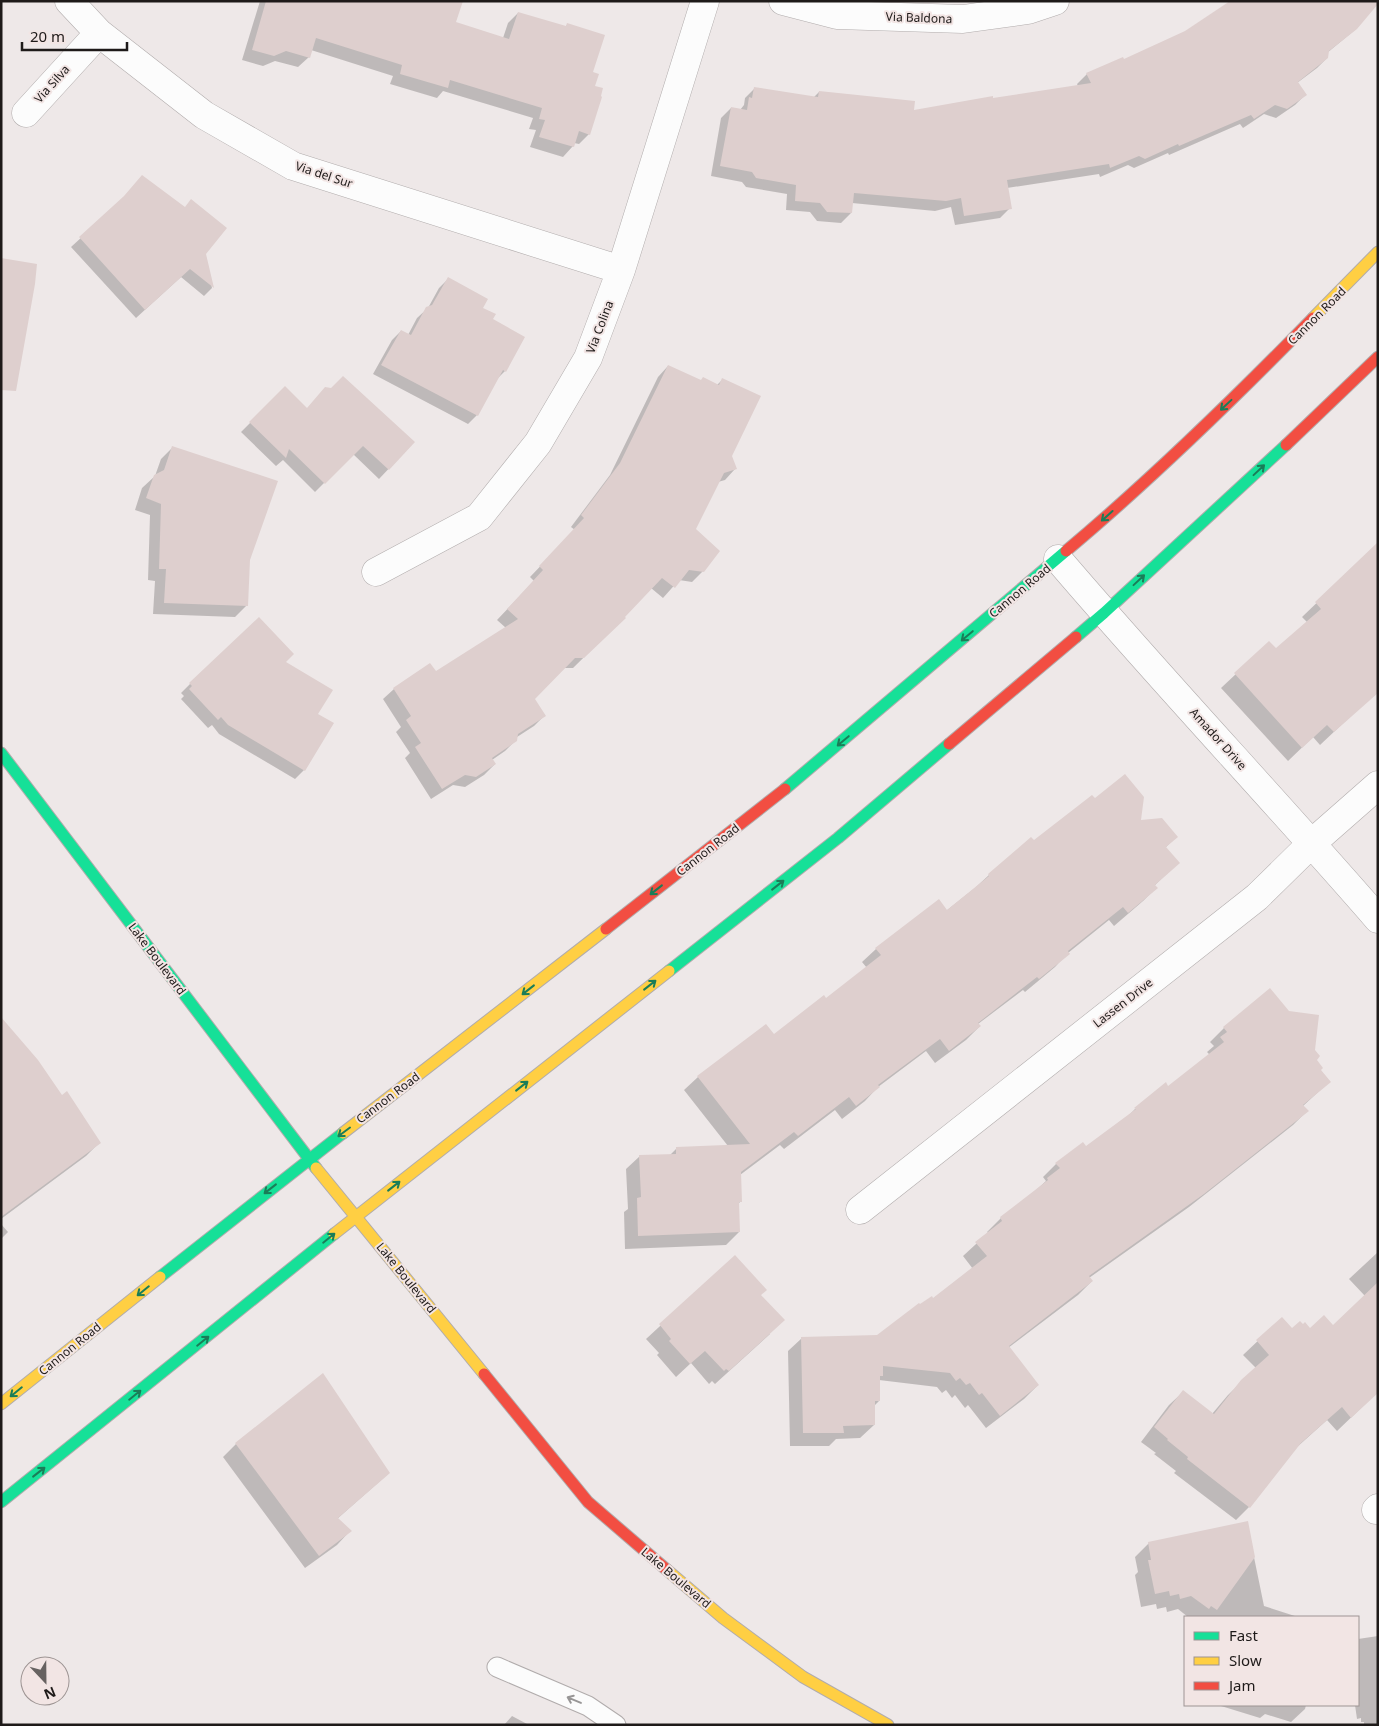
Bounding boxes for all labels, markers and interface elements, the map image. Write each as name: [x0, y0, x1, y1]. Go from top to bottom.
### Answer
street label: Via Baldona: [885, 8, 953, 27]
scale bar: [22, 20, 128, 52]
text: 20 m: [30, 26, 65, 46]
street label: Via Silva: [30, 61, 73, 106]
street label: Via del Sur: [293, 157, 355, 192]
street label: Cannon Road: [1284, 283, 1349, 348]
street label: Via Colina: [582, 298, 617, 356]
one-way arrow: [1220, 399, 1233, 411]
one-way arrow: [1253, 464, 1266, 476]
one-way arrow: [1101, 510, 1114, 522]
street label: Cannon Road: [985, 560, 1054, 621]
one-way arrow: [1133, 574, 1146, 586]
one-way arrow: [961, 630, 974, 641]
street label: Amador Drive: [1186, 704, 1251, 774]
one-way arrow: [837, 736, 850, 747]
street label: Cannon Road: [673, 820, 743, 880]
one-way arrow: [771, 880, 784, 891]
one-way arrow: [650, 884, 663, 895]
street label: Lake Boulevard: [125, 919, 190, 998]
street label: Lassen Drive: [1089, 974, 1156, 1031]
one-way arrow: [643, 980, 656, 991]
one-way arrow: [521, 985, 535, 995]
street label: Cannon Road: [352, 1068, 423, 1127]
one-way arrow: [515, 1081, 529, 1091]
one-way arrow: [337, 1127, 351, 1137]
one-way arrow: [387, 1181, 400, 1192]
one-way arrow: [264, 1184, 277, 1195]
one-way arrow: [322, 1233, 335, 1244]
street label: Lake Boulevard: [373, 1239, 440, 1317]
one-way arrow: [137, 1285, 150, 1296]
street label: Cannon Road: [35, 1318, 104, 1379]
one-way arrow: [196, 1335, 209, 1346]
one-way arrow: [10, 1387, 23, 1398]
one-way arrow: [129, 1390, 142, 1401]
one-way arrow: [33, 1466, 46, 1477]
street label: Lake Boulevard: [638, 1543, 715, 1612]
legend: [1184, 1616, 1359, 1706]
text: Fast: [1229, 1625, 1258, 1645]
text: Slow: [1229, 1650, 1262, 1670]
north arrow: [20, 1656, 70, 1706]
text: Jam: [1227, 1675, 1256, 1695]
text: N: [41, 1683, 59, 1704]
one-way arrow: [567, 1695, 582, 1705]

